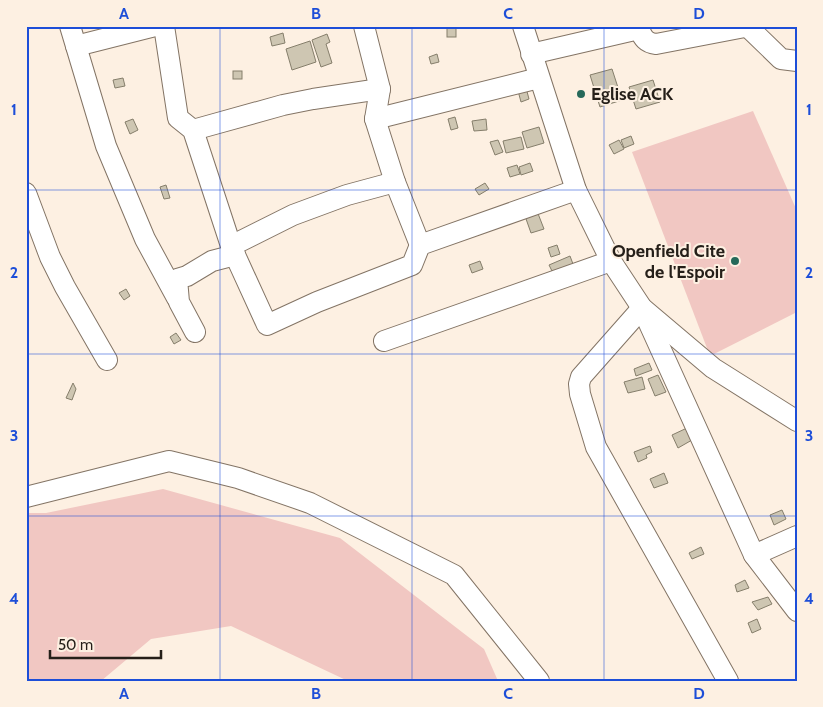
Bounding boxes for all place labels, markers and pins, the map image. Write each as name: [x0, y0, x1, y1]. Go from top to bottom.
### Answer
place label: Eglise ACK: [591, 83, 674, 105]
marker: Eglise ACK: [575, 88, 587, 100]
place label: Openfield Cite de l'Espoir: [612, 240, 725, 283]
marker: Openfield Cite de l'Espoir: [729, 255, 741, 267]

